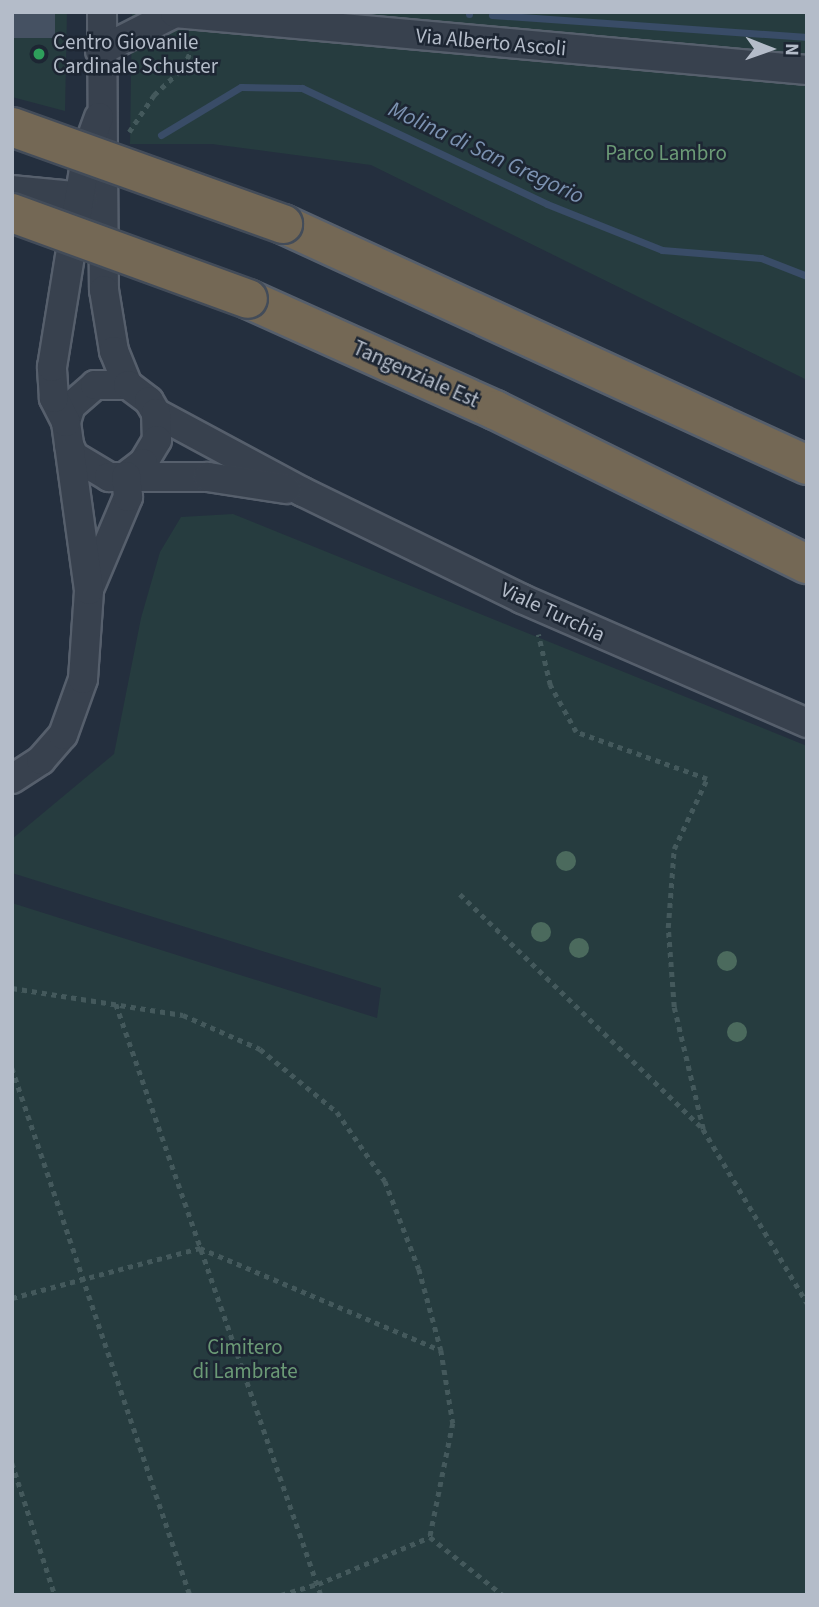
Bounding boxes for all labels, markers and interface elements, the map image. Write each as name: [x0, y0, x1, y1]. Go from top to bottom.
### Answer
north arrow: [735, 14, 805, 84]
street label: Via Alberto Ascoli: [415, 23, 567, 61]
place label: Centro Giovanile Cardinale Schuster: [53, 29, 218, 79]
text: N: [778, 43, 805, 56]
marker: Centro Giovanile Cardinale Schuster: [31, 46, 47, 62]
water label: Molina di San Gregorio: [384, 96, 588, 210]
park label: Parco Lambro: [605, 140, 727, 166]
street label: Tangenziale Est: [349, 335, 483, 413]
street label: Viale Turchia: [497, 577, 609, 647]
park label: Cimitero di Lambrate: [192, 1334, 298, 1384]

